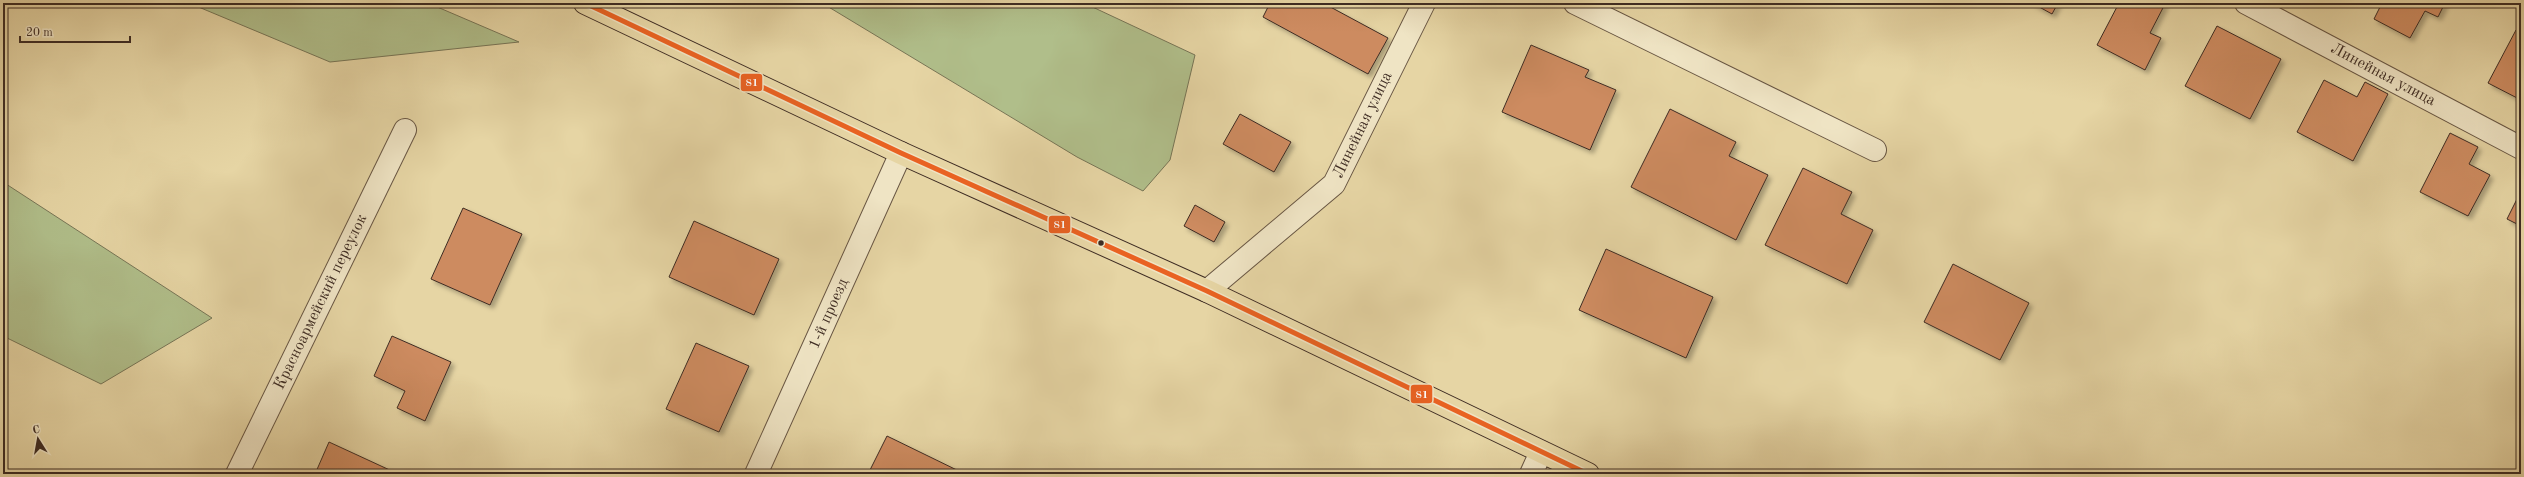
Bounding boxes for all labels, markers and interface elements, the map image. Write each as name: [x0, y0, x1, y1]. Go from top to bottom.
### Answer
scale bar: [20, 18, 130, 44]
text: 20 m: [26, 27, 53, 39]
street label: Линейная улица: [2328, 41, 2438, 109]
street label: Линейная улица: [1330, 69, 1396, 181]
line badge: 81: [740, 73, 763, 92]
text: 81: [746, 78, 758, 89]
street label: Красноармейский переулок: [272, 212, 370, 392]
line badge: 81: [1048, 215, 1071, 234]
text: 81: [1054, 220, 1066, 231]
unlabelled marker: [1096, 238, 1106, 248]
street label: 1-й проезд: [806, 276, 852, 352]
line badge: 81: [1410, 384, 1433, 404]
text: 81: [1416, 390, 1428, 401]
north arrow: [18, 419, 58, 459]
text: С: [32, 425, 41, 437]

